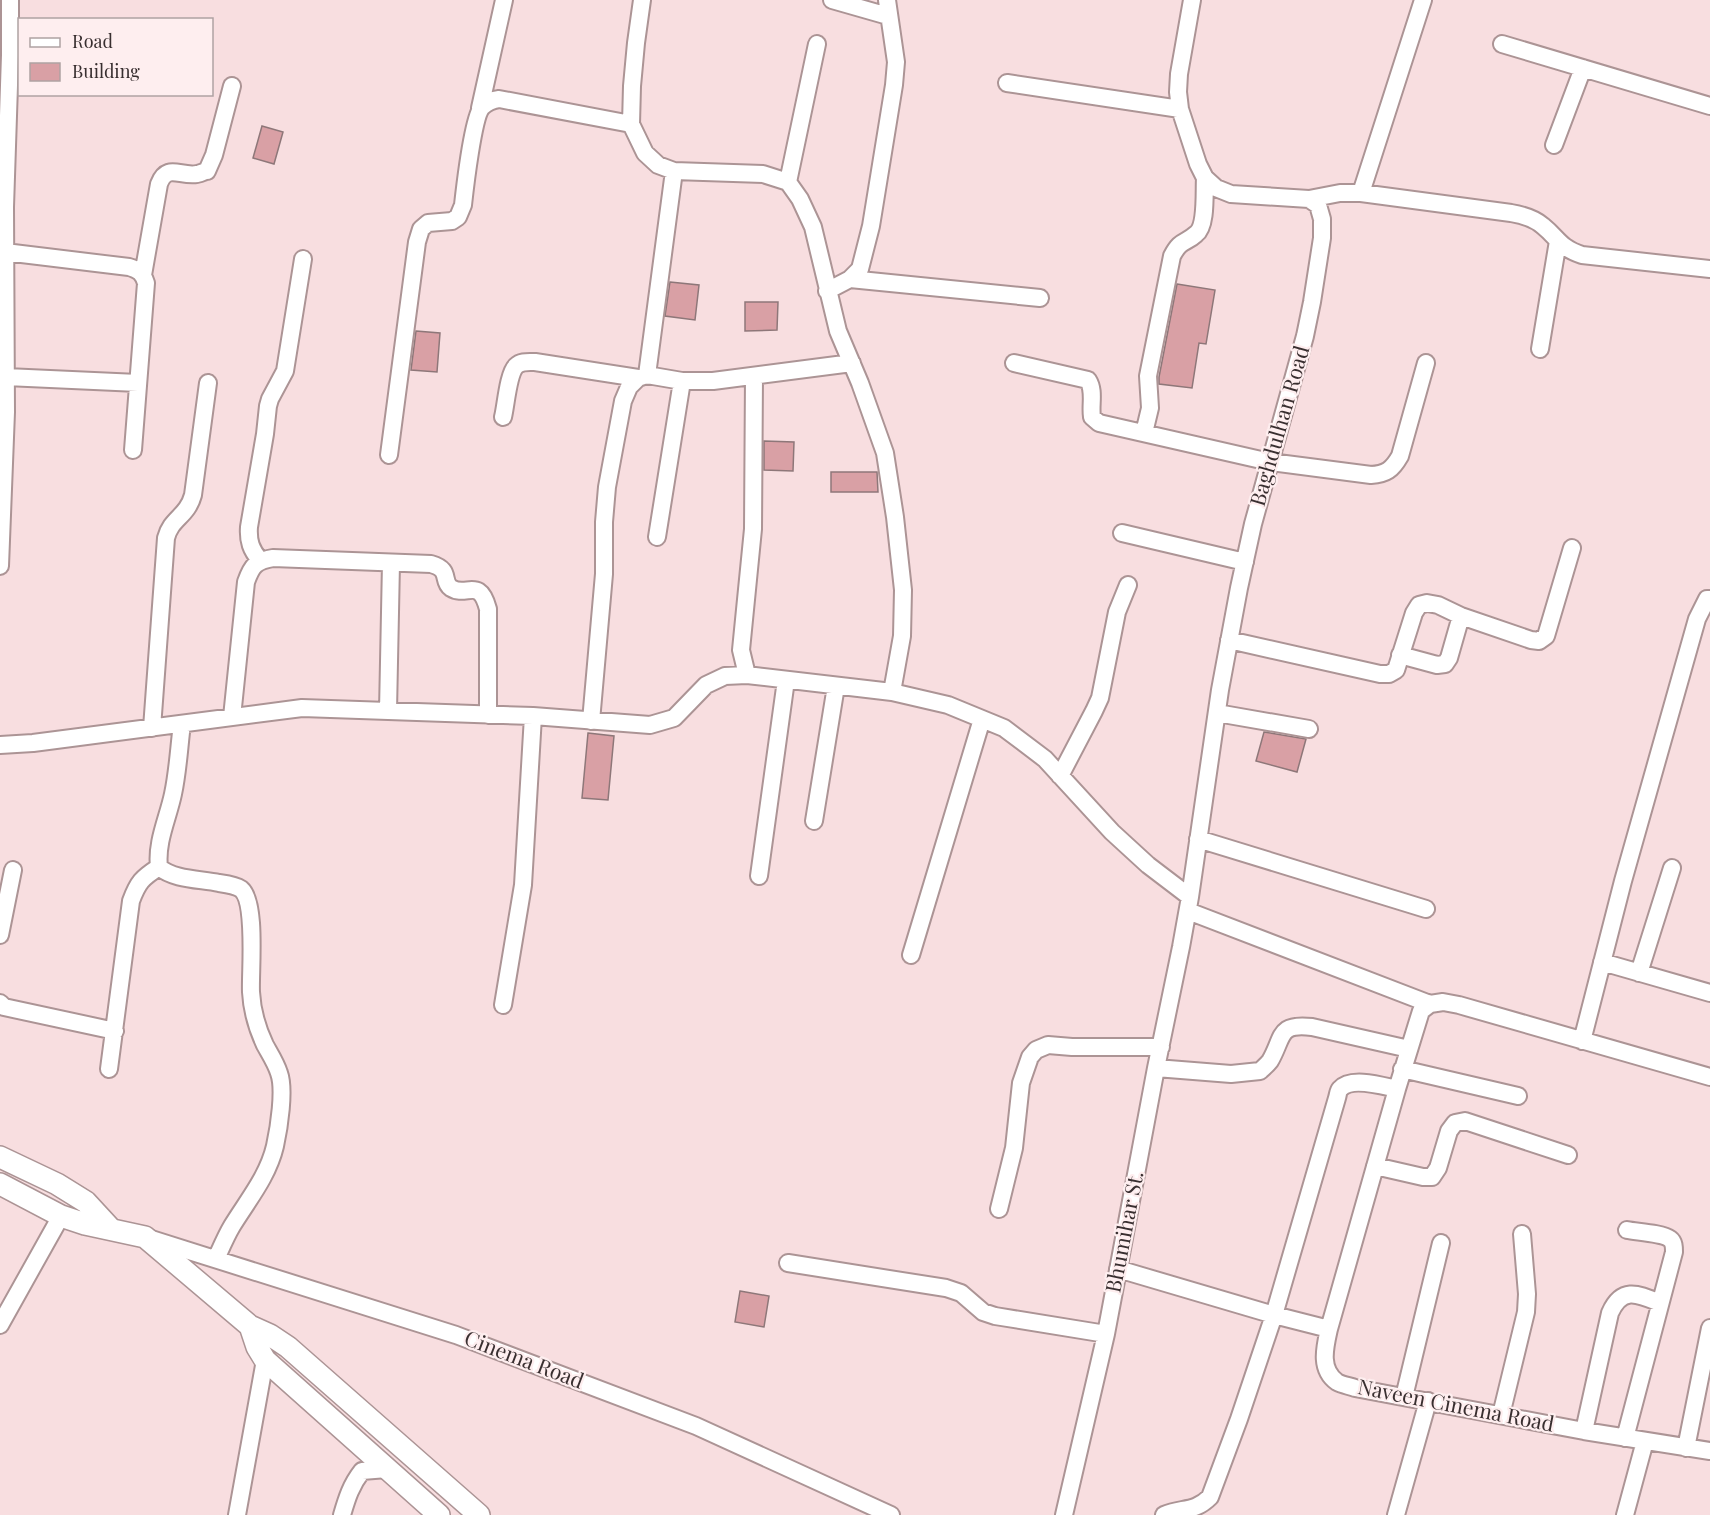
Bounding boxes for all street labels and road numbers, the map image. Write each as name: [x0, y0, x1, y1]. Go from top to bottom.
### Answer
street label: Baghdulhan Road: [1242, 342, 1314, 509]
street label: Bhumihar St.: [1098, 1168, 1149, 1295]
street label: Cinema Road: [461, 1323, 588, 1394]
street label: Naveen Cinema Road: [1356, 1371, 1557, 1437]

